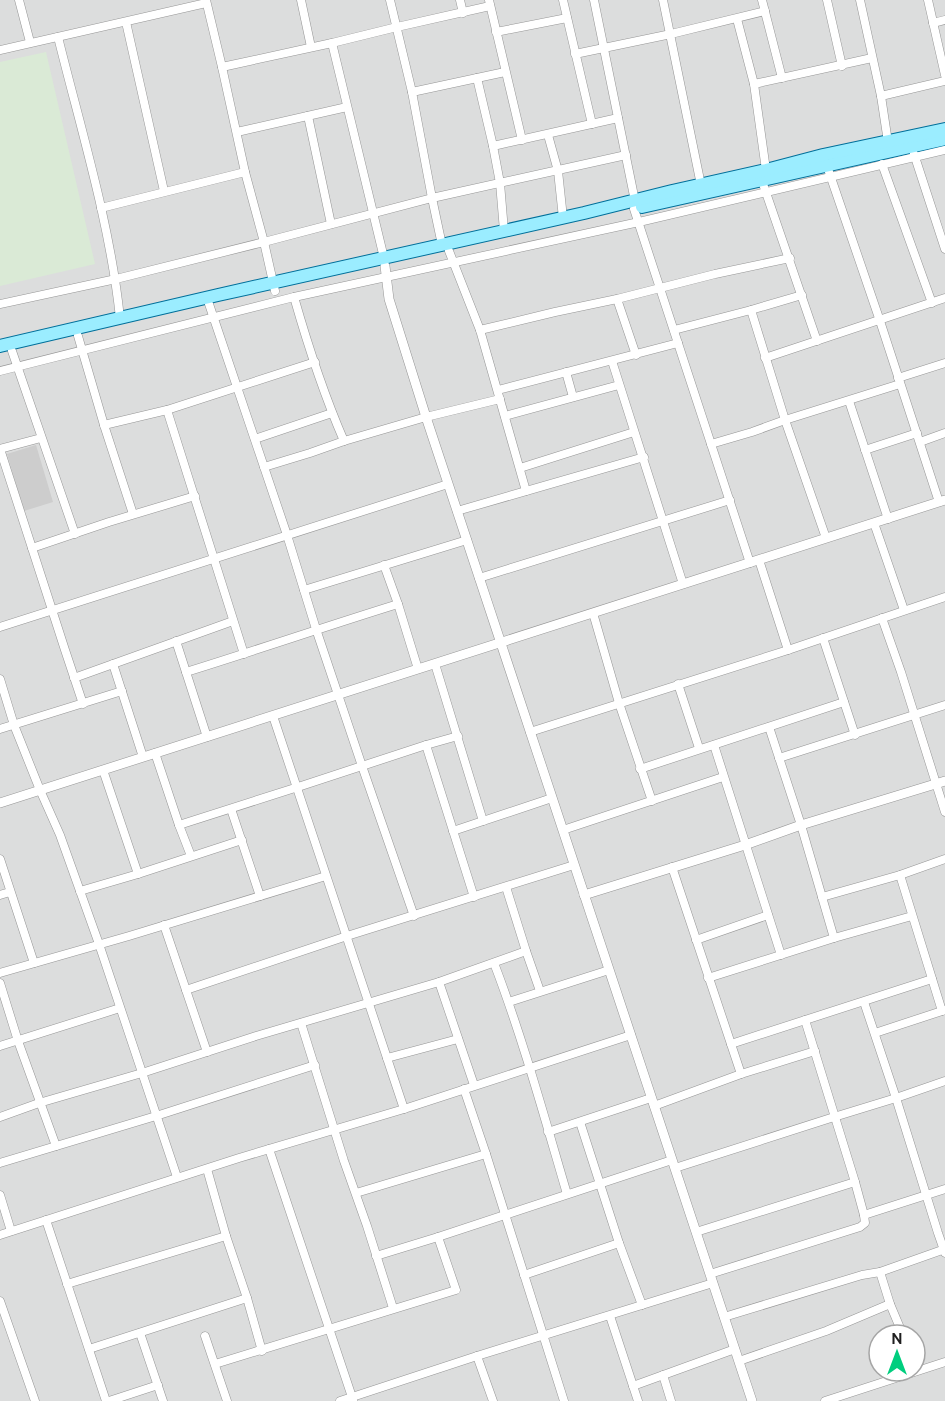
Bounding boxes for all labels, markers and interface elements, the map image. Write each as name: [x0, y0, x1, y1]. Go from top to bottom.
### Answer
north arrow: [867, 1323, 927, 1383]
text: N: [891, 1329, 903, 1348]

